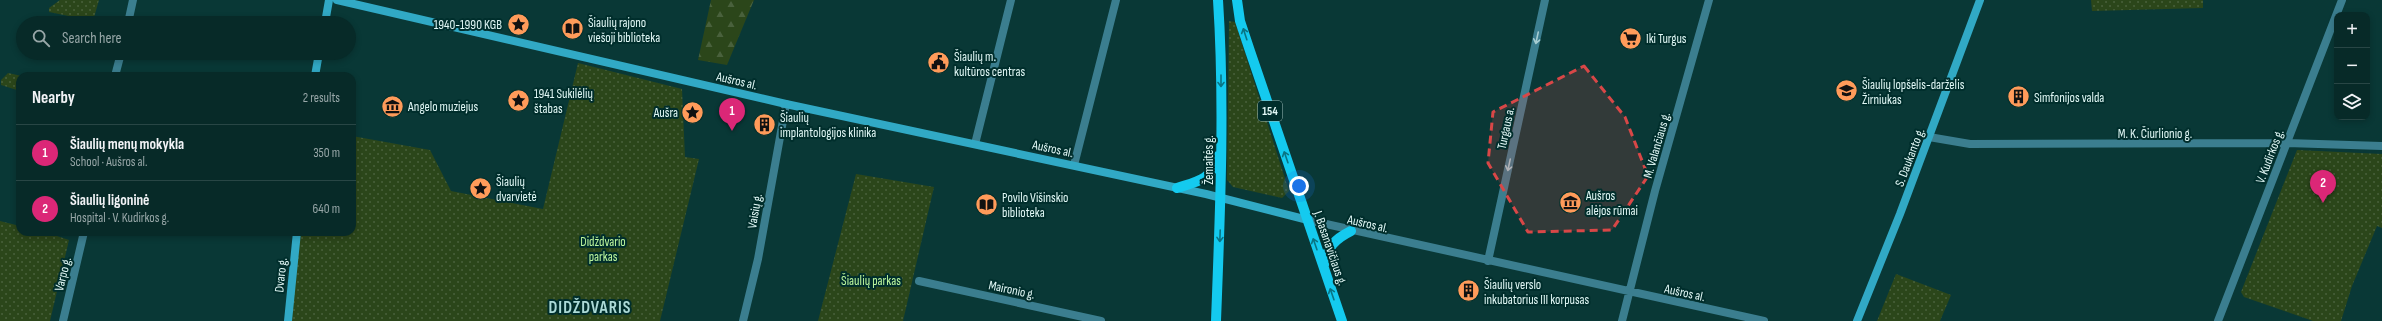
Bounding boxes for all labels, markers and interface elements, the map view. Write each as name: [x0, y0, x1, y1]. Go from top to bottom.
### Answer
place icon: 1940-1990 KGB: [505, 11, 531, 37]
map controls: [2334, 12, 2370, 120]
button: +: [2334, 12, 2370, 48]
place label: Šiaulių rajono viešoji biblioteka: [588, 14, 660, 46]
search box: [16, 16, 356, 60]
library icon: Šiaulių rajono viešoji biblioteka: [560, 16, 586, 42]
place label: 1940-1990 KGB: [434, 17, 502, 33]
supermarket icon: Iki Turgus: [1617, 25, 1643, 51]
icon: search: [30, 27, 52, 49]
one-way arrow: [1241, 27, 1248, 40]
text: Search here: [62, 29, 122, 48]
one-way arrow: [1532, 31, 1540, 44]
place label: Iki Turgus: [1646, 31, 1687, 47]
place label: Šiaulių m. kultūros centras: [954, 48, 1025, 80]
button: −: [2334, 48, 2370, 84]
public building icon: Šiaulių m. kultūros centras: [925, 50, 951, 76]
street label: Aušros al.: [714, 68, 759, 93]
one-way arrow: [1217, 74, 1225, 87]
place label: Šiaulių lopšelis-darželis Žirniukas: [1862, 76, 1965, 108]
school or university icon: Šiaulių lopšelis-darželis Žirniukas: [1834, 78, 1860, 104]
building icon: Simfonijos valda: [2005, 84, 2031, 110]
button: layers: [2334, 84, 2370, 120]
place label: 1941 Sukilėlių štabas: [534, 86, 593, 117]
place icon: 1941 Sukilėlių štabas: [506, 87, 532, 113]
text: Nearby: [32, 88, 75, 108]
text: 2 results: [303, 90, 340, 106]
place label: Simfonijos valda: [2034, 90, 2104, 106]
museum icon: Angelo muziejus: [379, 93, 405, 119]
pin: 1: [719, 98, 745, 131]
place label: Angelo muziejus: [407, 99, 478, 115]
place icon: Aušra: [680, 99, 706, 125]
road number: 154: [1258, 101, 1282, 121]
place label: Aušra: [653, 105, 678, 121]
street label: Turgaus a.: [1494, 106, 1518, 151]
place label: Šiaulių implantologijos klinika: [780, 109, 876, 141]
street label: M. Valančiaus g.: [1640, 110, 1674, 180]
building icon: Šiaulių implantologijos klinika: [751, 111, 777, 137]
street label: M. K. Čiurlionio g.: [2118, 125, 2192, 142]
street label: S. Daukanto g.: [1891, 126, 1928, 189]
street label: V. Kudirkos g.: [2252, 127, 2288, 186]
text: Šiaulių menų mokykla: [70, 135, 184, 154]
street label: Žemaitės g.: [1201, 135, 1217, 185]
street label: Aušros al.: [1030, 137, 1075, 161]
text: 1: [42, 145, 48, 161]
text: 350 m: [313, 145, 340, 161]
one-way arrow: [1282, 150, 1289, 163]
text: School · Aušros al.: [70, 154, 147, 170]
one-way arrow: [1505, 158, 1513, 171]
pin: 2: [2310, 170, 2336, 203]
place label: Šiaulių dvarvietė: [496, 173, 537, 205]
place icon: Šiaulių dvarvietė: [468, 175, 494, 201]
your location: [1289, 176, 1309, 196]
place label: Aušros alėjos rūmai: [1585, 188, 1638, 219]
museum icon: Aušros alėjos rūmai: [1557, 189, 1583, 215]
place label: Povilo Višinskio biblioteka: [1002, 190, 1068, 221]
text: Šiaulių ligoninė: [70, 191, 150, 210]
library icon: Povilo Višinskio biblioteka: [974, 191, 1000, 217]
street label: Vaisių g.: [744, 193, 766, 230]
text: 2: [42, 201, 48, 217]
text: 640 m: [312, 201, 340, 217]
street label: J. Basanavičiaus g.: [1310, 208, 1350, 288]
text: Hospital · V. Kudirkos g.: [70, 210, 169, 226]
street label: Aušros al.: [1345, 211, 1390, 236]
one-way arrow: [1216, 229, 1223, 242]
park label: Didždvario parkas: [580, 234, 626, 265]
one-way arrow: [1311, 238, 1319, 250]
street label: Varpo g.: [51, 255, 75, 293]
street label: Dvaro g.: [271, 257, 291, 293]
park label: Šiaulių parkas: [841, 272, 901, 289]
place label: Šiaulių verslo inkubatorius III korpusas: [1484, 276, 1590, 308]
street label: Maironio g.: [987, 277, 1037, 303]
building icon: Šiaulių verslo inkubatorius III korpusas: [1455, 278, 1481, 304]
street label: Aušros al.: [1662, 281, 1707, 305]
one-way arrow: [1328, 288, 1336, 300]
district label: DIDŽDVARIS: [549, 297, 631, 318]

